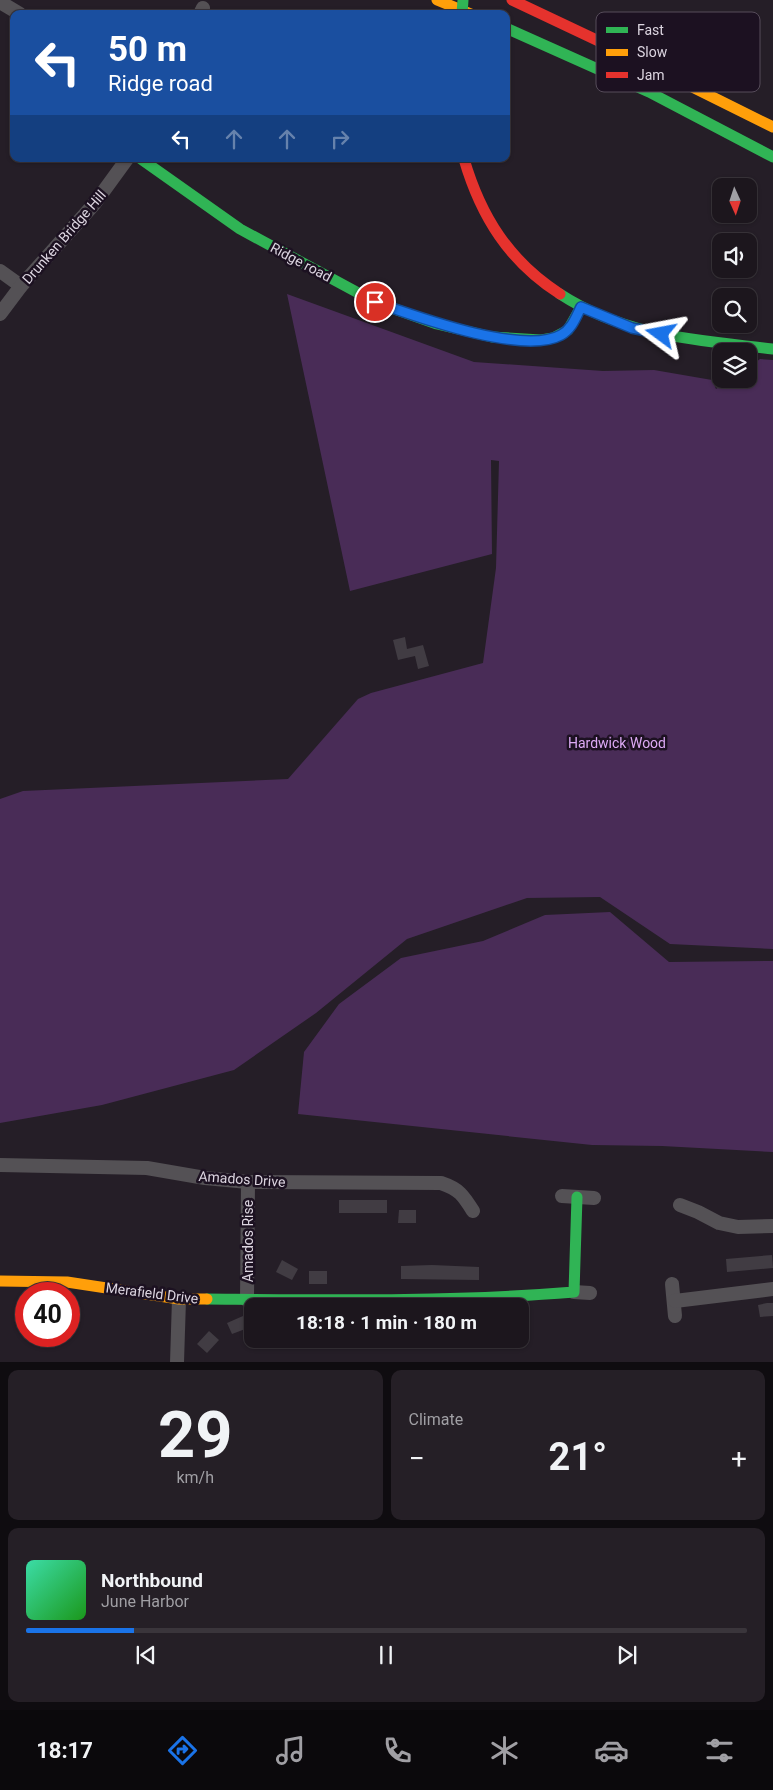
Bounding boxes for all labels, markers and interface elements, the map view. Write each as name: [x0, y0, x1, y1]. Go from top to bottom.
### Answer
legend: [596, 12, 760, 92]
text: Fast: [637, 22, 664, 38]
text: 50 m: [108, 29, 187, 70]
icon: left: [25, 30, 90, 95]
text: Slow: [637, 44, 668, 60]
text: Jam: [637, 67, 665, 83]
text: Ridge road: [108, 71, 213, 96]
icon: left: [167, 125, 195, 153]
icon: ahead: [220, 125, 248, 153]
icon: ahead: [273, 125, 301, 153]
icon: right: [326, 125, 354, 153]
north arrow: [712, 178, 758, 222]
map controls: [712, 178, 757, 388]
street label: Drunken Bridge Hill: [19, 187, 109, 287]
button: sound: [712, 233, 757, 278]
street label: Ridge road: [268, 239, 334, 285]
pin: [354, 281, 396, 323]
icon: arrive: [361, 288, 389, 316]
button: search: [712, 288, 757, 333]
position arrow: [634, 307, 686, 359]
button: layers: [712, 343, 757, 388]
park label: Hardwick Wood: [568, 735, 666, 751]
street label: Amados Drive: [198, 1168, 286, 1190]
street label: Amados Rise: [240, 1200, 256, 1282]
street label: Merafield Drive: [105, 1279, 199, 1307]
speed limit sign: 40: [15, 1282, 80, 1347]
text: 18:18 · 1 min · 180 m: [296, 1311, 477, 1334]
text: 29: [158, 1397, 233, 1473]
text: Climate: [409, 1410, 463, 1429]
text: 21°: [549, 1435, 607, 1479]
text: −: [409, 1442, 425, 1475]
text: +: [731, 1442, 747, 1475]
text: km/h: [176, 1468, 214, 1487]
text: Northbound: [101, 1569, 203, 1592]
text: June Harbor: [101, 1592, 189, 1611]
icon: previous: [132, 1641, 160, 1669]
icon: pause: [372, 1641, 400, 1669]
icon: next: [613, 1641, 641, 1669]
icon: directions: [165, 1733, 200, 1768]
icon: music: [273, 1733, 308, 1768]
icon: phone: [380, 1733, 415, 1768]
icon: climate: [487, 1733, 522, 1768]
icon: car: [594, 1733, 629, 1768]
icon: filters: [702, 1733, 737, 1768]
text: 18:17: [36, 1738, 93, 1763]

